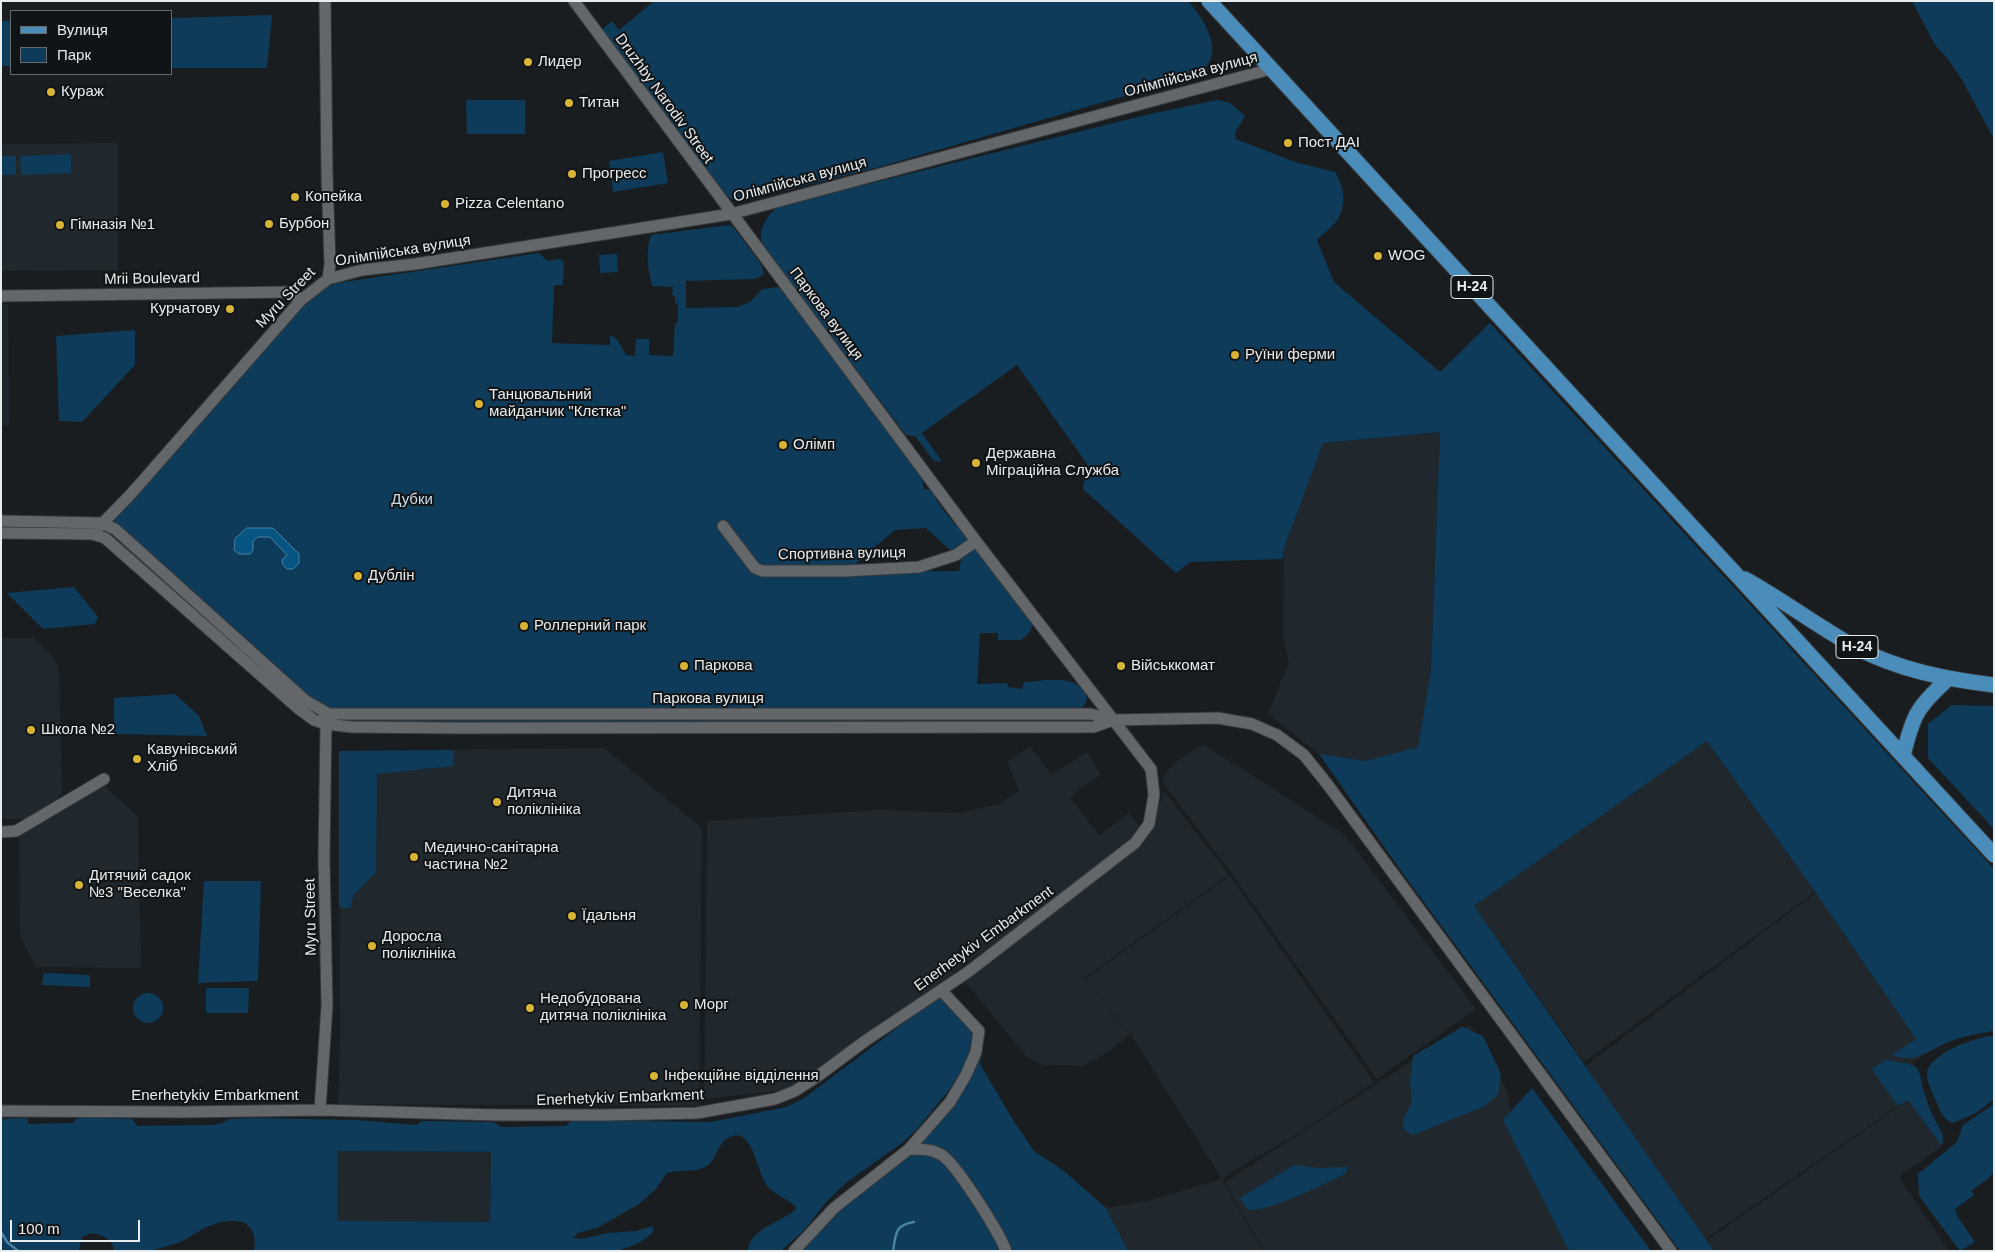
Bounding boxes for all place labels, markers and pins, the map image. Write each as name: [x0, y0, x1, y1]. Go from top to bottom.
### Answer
place label: Лидер: [538, 53, 582, 71]
marker: Лидер: [522, 56, 534, 68]
place label: Кураж: [61, 83, 104, 101]
marker: Кураж: [45, 86, 57, 98]
place label: Титан: [579, 94, 619, 112]
marker: Титан: [563, 97, 575, 109]
place label: Пост ДАІ: [1298, 134, 1360, 152]
marker: Пост ДАІ: [1282, 137, 1294, 149]
place label: Прогресс: [582, 165, 647, 183]
marker: Прогресс: [566, 168, 578, 180]
place label: Копейка: [305, 188, 362, 206]
marker: Копейка: [289, 191, 301, 203]
place label: Pizza Celentano: [455, 195, 564, 213]
marker: Pizza Celentano: [439, 198, 451, 210]
place label: Бурбон: [279, 215, 329, 233]
place label: Гімназія №1: [70, 216, 155, 234]
marker: Бурбон: [263, 218, 275, 230]
marker: Гімназія №1: [54, 219, 66, 231]
place label: WOG: [1388, 247, 1425, 265]
marker: WOG: [1372, 250, 1384, 262]
place label: Курчатову: [150, 300, 220, 318]
marker: Курчатову: [224, 303, 236, 315]
place label: Руїни ферми: [1245, 346, 1335, 364]
marker: Руїни ферми: [1229, 349, 1241, 361]
place label: Танцювальний майданчик "Клєтка": [489, 386, 626, 421]
marker: Танцювальний майданчик "Клєтка": [473, 398, 485, 410]
place label: Олімп: [793, 436, 835, 454]
marker: Олімп: [777, 439, 789, 451]
place label: Державна Міграційна Служба: [986, 445, 1119, 480]
marker: Державна Міграційна Служба: [970, 457, 982, 469]
place label: Дублін: [368, 567, 414, 585]
marker: Дублін: [352, 570, 364, 582]
place label: Роллерний парк: [534, 617, 646, 635]
marker: Роллерний парк: [518, 620, 530, 632]
place label: Паркова: [694, 657, 753, 675]
place label: Військкомат: [1131, 657, 1215, 675]
marker: Паркова: [678, 660, 690, 672]
marker: Військкомат: [1115, 660, 1127, 672]
place label: Школа №2: [41, 721, 115, 739]
marker: Школа №2: [25, 724, 37, 736]
place label: Кавунівський Хліб: [147, 741, 237, 776]
marker: Кавунівський Хліб: [131, 753, 143, 765]
place label: Дитяча поліклініка: [507, 784, 581, 819]
marker: Дитяча поліклініка: [491, 796, 503, 808]
place label: Медично-санітарна частина №2: [424, 839, 559, 874]
marker: Медично-санітарна частина №2: [408, 851, 420, 863]
place label: Дитячий садок №3 "Веселка": [89, 867, 191, 902]
marker: Дитячий садок №3 "Веселка": [73, 879, 85, 891]
place label: Їдальня: [582, 907, 636, 925]
marker: Їдальня: [566, 910, 578, 922]
place label: Доросла поліклініка: [382, 928, 456, 963]
marker: Доросла поліклініка: [366, 940, 378, 952]
place label: Недобудована дитяча поліклініка: [540, 990, 666, 1025]
place label: Морг: [694, 996, 729, 1014]
marker: Морг: [678, 999, 690, 1011]
marker: Недобудована дитяча поліклініка: [524, 1002, 536, 1014]
place label: Інфекційне відділення: [664, 1067, 819, 1085]
marker: Інфекційне відділення: [648, 1070, 660, 1082]

